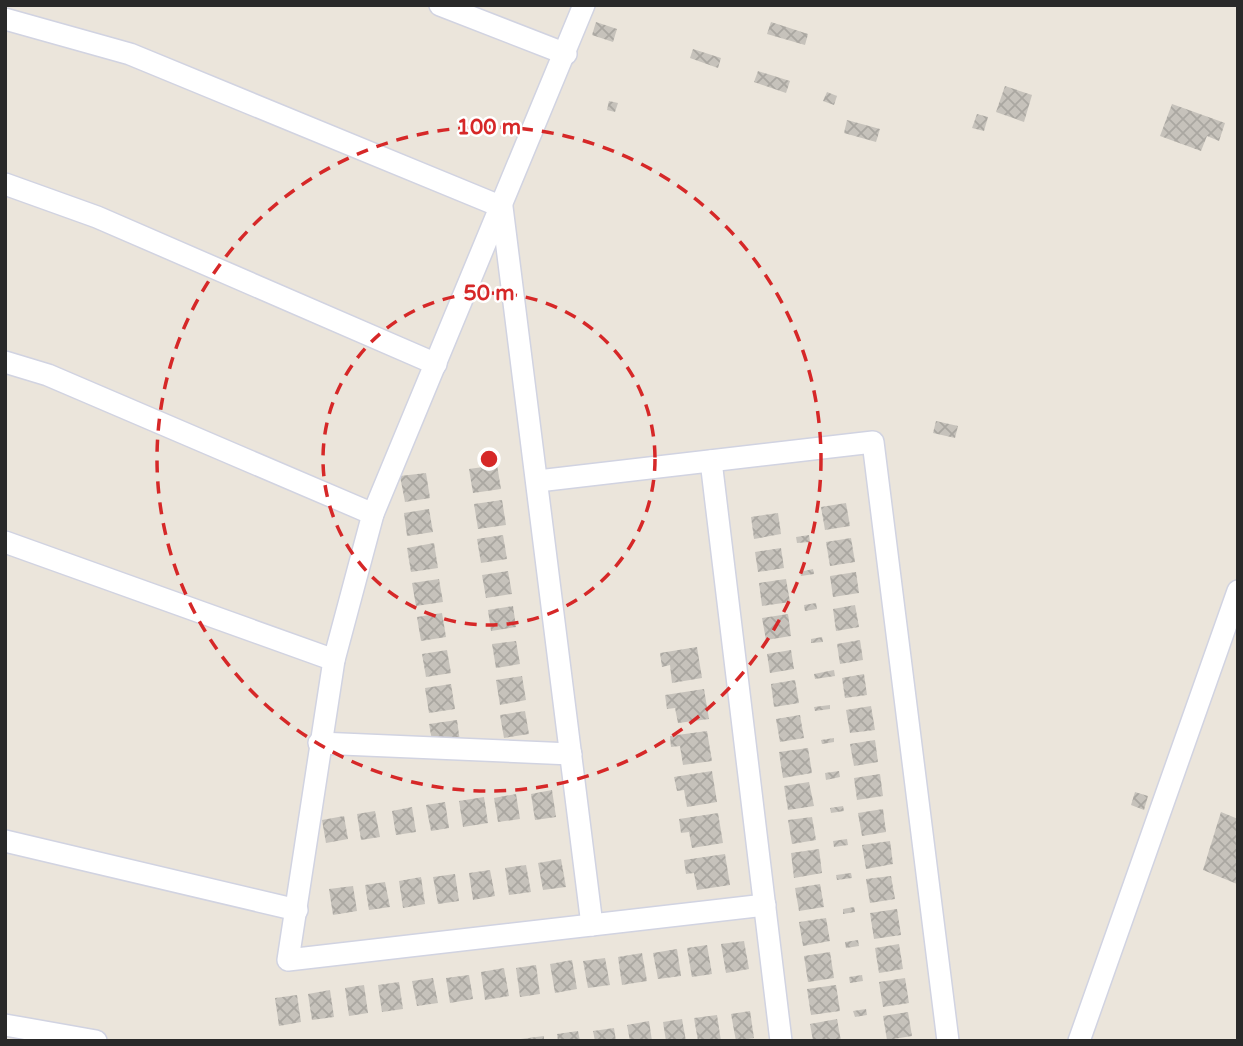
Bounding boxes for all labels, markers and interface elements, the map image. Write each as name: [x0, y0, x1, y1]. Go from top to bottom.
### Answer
text: 100 m: [457, 115, 521, 140]
text: 50 m: [463, 281, 515, 306]
centre of rings: [477, 447, 501, 471]

